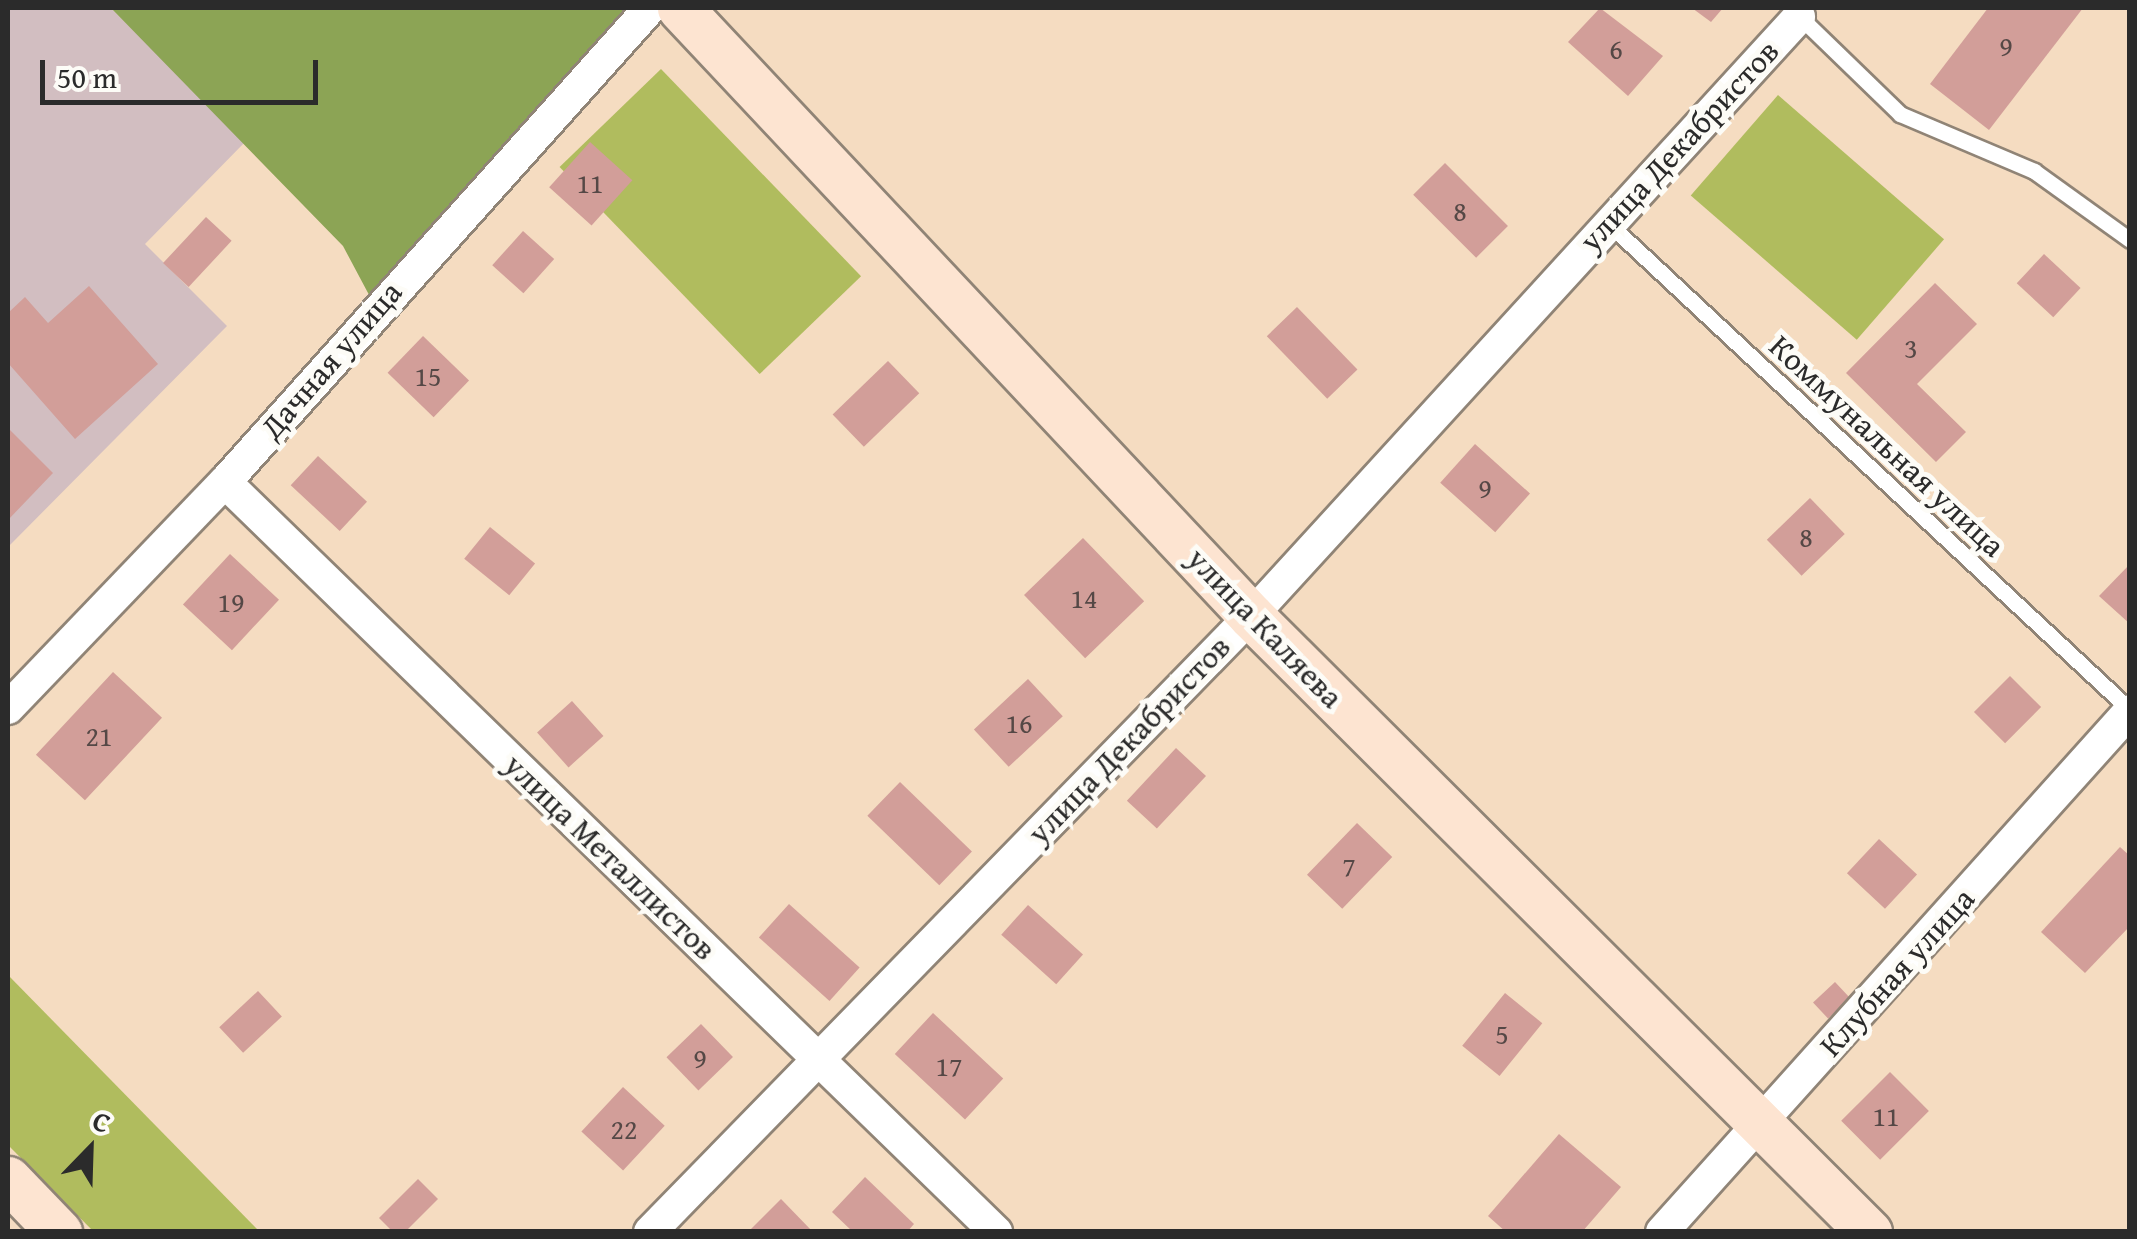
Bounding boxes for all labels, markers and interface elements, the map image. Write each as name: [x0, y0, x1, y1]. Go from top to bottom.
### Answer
house number: 9: [1999, 29, 2013, 63]
street label: улица Декабристов: [1571, 32, 1787, 260]
house number: 6: [1609, 32, 1623, 66]
scale bar: [45, 40, 322, 102]
text: 50 m: [57, 55, 117, 99]
house number: 11: [577, 166, 603, 200]
house number: 8: [1453, 194, 1467, 228]
street label: Дачная улица: [252, 273, 410, 447]
street label: Коммунальная улица: [1761, 327, 2013, 565]
house number: 3: [1904, 331, 1918, 365]
house number: 15: [415, 359, 441, 393]
house number: 9: [1478, 471, 1492, 505]
house number: 8: [1799, 520, 1813, 554]
street label: улица Каляева: [1179, 540, 1351, 716]
house number: 14: [1071, 581, 1097, 615]
house number: 19: [218, 585, 244, 619]
street label: улица Декабристов: [1020, 628, 1238, 852]
house number: 16: [1006, 706, 1032, 740]
house number: 21: [86, 719, 112, 753]
street label: улица Металлистов: [496, 746, 724, 968]
house number: 7: [1342, 849, 1356, 883]
street label: Клубная улица: [1811, 880, 1983, 1064]
house number: 5: [1495, 1017, 1509, 1051]
house number: 9: [693, 1041, 707, 1075]
house number: 17: [936, 1049, 962, 1083]
north arrow: [40, 1099, 140, 1199]
text: С: [87, 1099, 117, 1143]
house number: 11: [1873, 1099, 1899, 1133]
house number: 22: [611, 1112, 637, 1146]

